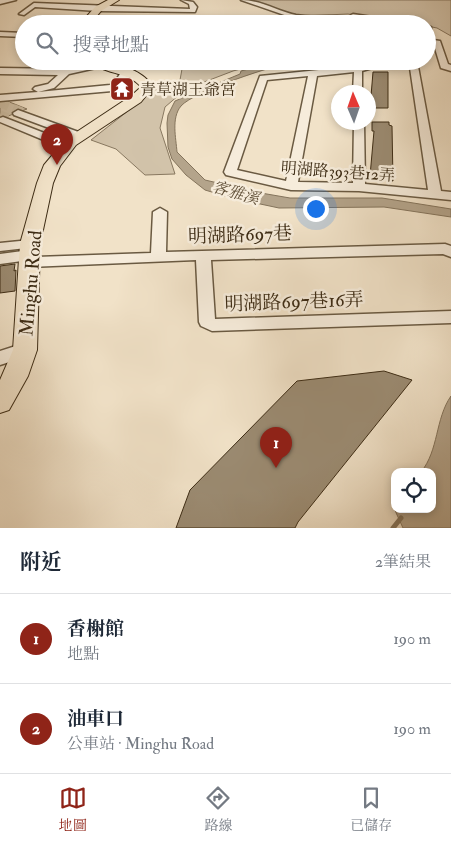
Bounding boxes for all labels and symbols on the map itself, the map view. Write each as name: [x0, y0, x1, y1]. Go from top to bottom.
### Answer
temple icon: 青草湖王爺宮: [109, 76, 135, 102]
place label: 青草湖王爺宮: [140, 80, 236, 100]
north arrow: [331, 85, 376, 130]
pin: 2: [41, 124, 73, 165]
street label: 明湖路393巷12弄: [280, 158, 396, 186]
water label: 客雅溪: [210, 177, 263, 210]
your location: [303, 196, 329, 222]
street label: 明湖路697巷: [188, 221, 292, 249]
street label: Minghu Road: [14, 229, 48, 337]
street label: 明湖路697巷16弄: [224, 288, 364, 316]
pin: 1: [260, 427, 292, 468]

